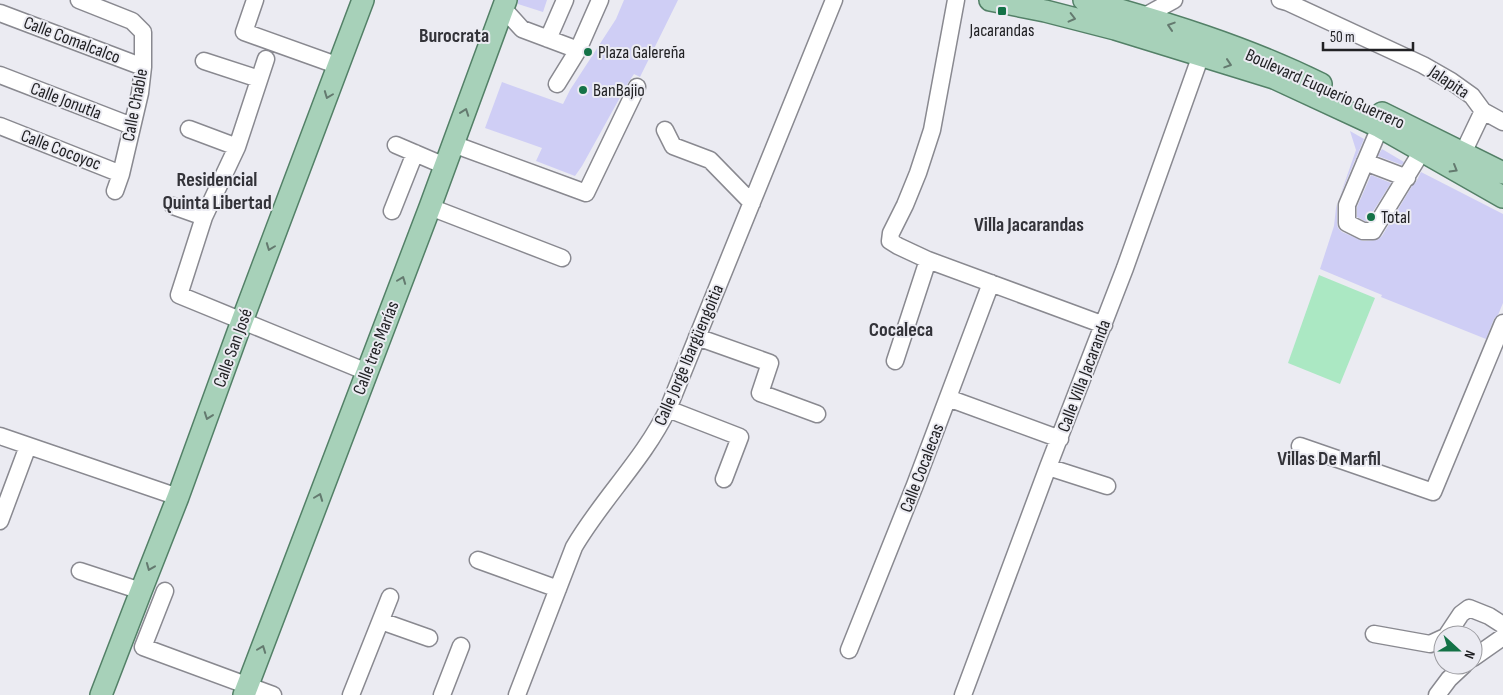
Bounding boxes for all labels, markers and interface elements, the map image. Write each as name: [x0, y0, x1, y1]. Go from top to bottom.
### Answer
marker: Jacarandas: [996, 5, 1008, 17]
street label: Calle Comalcalco: [21, 12, 123, 68]
one-way arrow: [1068, 12, 1077, 23]
place label: Jacarandas: [969, 20, 1034, 41]
scale bar: [1323, 20, 1413, 52]
one-way arrow: [1167, 22, 1175, 32]
district label: Burocrata: [419, 24, 489, 48]
text: 50 m: [1330, 28, 1355, 47]
place label: Plaza Galereña: [598, 42, 685, 63]
street label: Boulevard Euquerio Guerrero: [1242, 44, 1408, 134]
marker: Plaza Galereña: [582, 46, 594, 58]
one-way arrow: [1223, 58, 1232, 68]
street label: Jalapita: [1424, 60, 1473, 103]
street label: Calle Chable: [118, 67, 152, 143]
street label: Calle Jonutla: [28, 78, 105, 124]
place label: BanBajio: [593, 80, 645, 101]
marker: BanBajio: [577, 84, 589, 96]
one-way arrow: [324, 90, 334, 99]
one-way arrow: [459, 108, 469, 116]
street label: Calle Cocoyoc: [18, 125, 104, 175]
one-way arrow: [1449, 163, 1458, 173]
district label: Residencial Quinta Libertad: [162, 168, 272, 215]
place label: Total: [1381, 207, 1410, 228]
marker: Total: [1365, 211, 1377, 223]
district label: Villa Jacarandas: [974, 213, 1084, 237]
one-way arrow: [266, 242, 276, 251]
one-way arrow: [396, 276, 406, 285]
street label: Calle Jorge Ibargüengoitia: [650, 281, 728, 429]
street label: Calle tres Marías: [349, 298, 403, 398]
street label: Calle San José: [209, 306, 257, 390]
street label: Calle Villa Jacaranda: [1053, 317, 1115, 435]
district label: Cocaleca: [869, 318, 933, 342]
one-way arrow: [204, 411, 214, 419]
street label: Calle Cocalecas: [896, 421, 948, 515]
district label: Villas De Marfil: [1277, 447, 1381, 471]
one-way arrow: [313, 494, 323, 502]
one-way arrow: [146, 563, 156, 571]
north arrow: [1433, 625, 1483, 675]
one-way arrow: [256, 646, 266, 654]
text: N: [1460, 648, 1479, 661]

